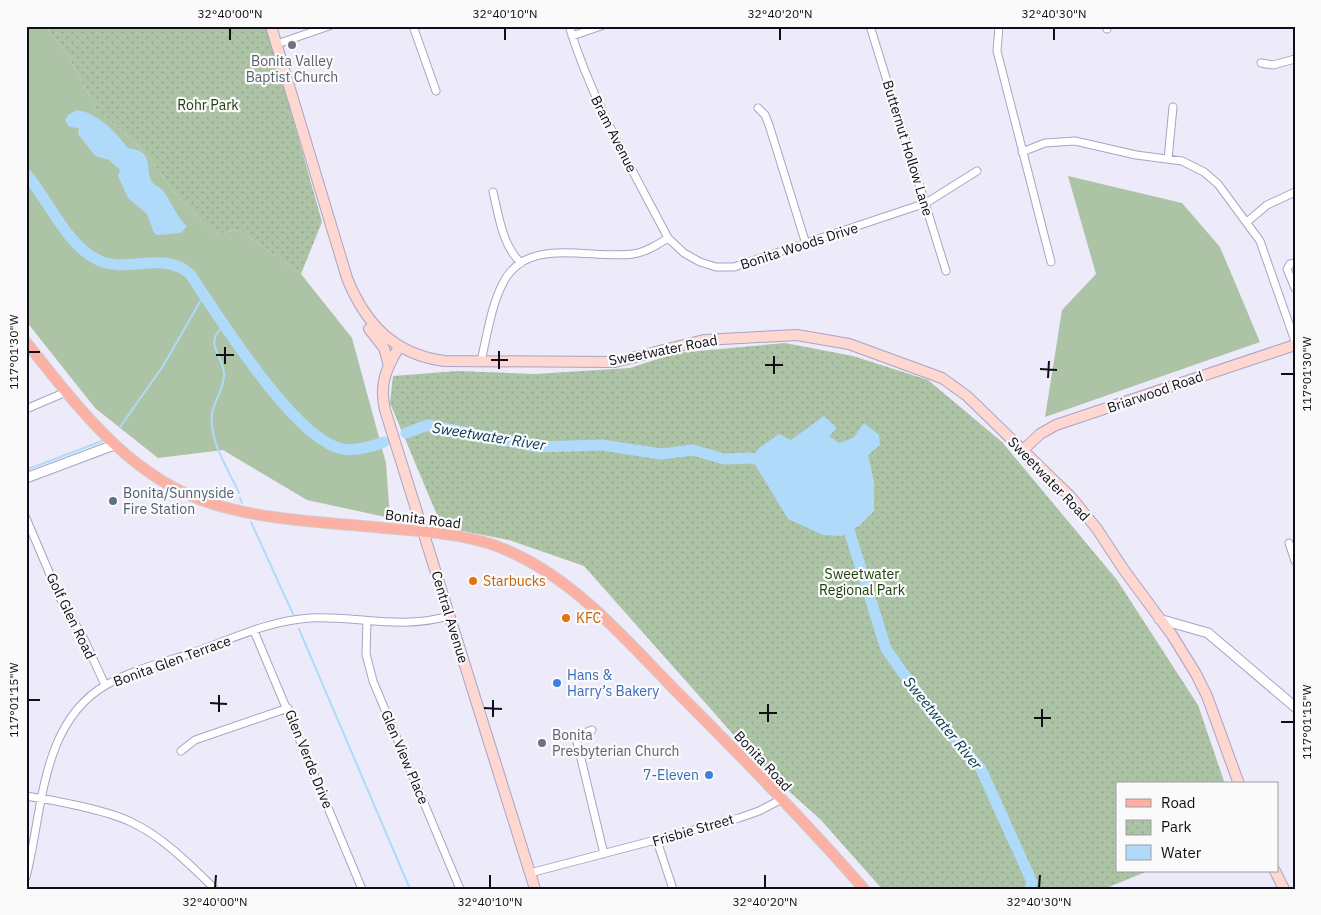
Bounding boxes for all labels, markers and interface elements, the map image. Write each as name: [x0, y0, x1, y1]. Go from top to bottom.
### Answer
text: 32°40'00"N: [197, 6, 263, 21]
text: 32°40'10"N: [472, 6, 538, 21]
text: 32°40'20"N: [747, 6, 813, 21]
text: 32°40'30"N: [1021, 6, 1087, 21]
marker: Bonita Valley Baptist Church: [286, 39, 298, 51]
place label: Bonita Valley Baptist Church: [246, 52, 338, 86]
street label: Butternut Hollow Lane: [879, 78, 937, 218]
street label: Bram Avenue: [587, 92, 641, 176]
park label: Rohr Park: [177, 96, 239, 114]
street label: Bonita Woods Drive: [738, 218, 860, 274]
text: 117°01'30"W: [6, 314, 21, 389]
street label: Sweetwater Road: [607, 331, 719, 369]
text: 117°01'30"W: [1299, 336, 1314, 411]
street label: Briarwood Road: [1105, 367, 1205, 417]
water label: Sweetwater River: [431, 418, 547, 454]
street label: Sweetwater Road: [1004, 433, 1094, 525]
place label: Bonita/Sunnyside Fire Station: [123, 484, 235, 518]
marker: Bonita/Sunnyside Fire Station: [107, 495, 119, 507]
street label: Bonita Road: [384, 505, 462, 533]
park label: Sweetwater Regional Park: [819, 565, 906, 599]
street label: Central Avenue: [427, 569, 473, 666]
street label: Golf Glen Road: [42, 570, 100, 662]
place label: Starbucks: [483, 572, 546, 590]
marker: Starbucks: [467, 575, 479, 587]
place label: KFC: [576, 609, 601, 627]
marker: KFC: [560, 612, 572, 624]
street label: Bonita Glen Terrace: [111, 631, 234, 691]
text: 117°01'15"W: [6, 662, 21, 737]
place label: Hans & Harry’s Bakery: [567, 666, 659, 700]
water label: Sweetwater River: [900, 673, 987, 774]
marker: Hans & Harry’s Bakery: [551, 677, 563, 689]
text: 117°01'15"W: [1299, 684, 1314, 759]
street label: Glen Verde Drive: [281, 707, 337, 811]
street label: Glen View Place: [377, 707, 433, 807]
place label: Bonita Presbyterian Church: [552, 726, 680, 760]
street label: Bonita Road: [730, 727, 796, 795]
marker: Bonita Presbyterian Church: [536, 737, 548, 749]
place label: 7-Eleven: [643, 766, 699, 784]
marker: 7-Eleven: [703, 769, 715, 781]
legend: [1116, 782, 1278, 872]
text: Road: [1161, 793, 1196, 812]
street label: Frisbie Street: [650, 810, 736, 850]
text: Park: [1161, 817, 1191, 836]
text: Water: [1161, 843, 1202, 862]
text: 32°40'00"N: [182, 894, 248, 909]
text: 32°40'10"N: [457, 894, 523, 909]
text: 32°40'20"N: [732, 894, 798, 909]
text: 32°40'30"N: [1006, 894, 1072, 909]

